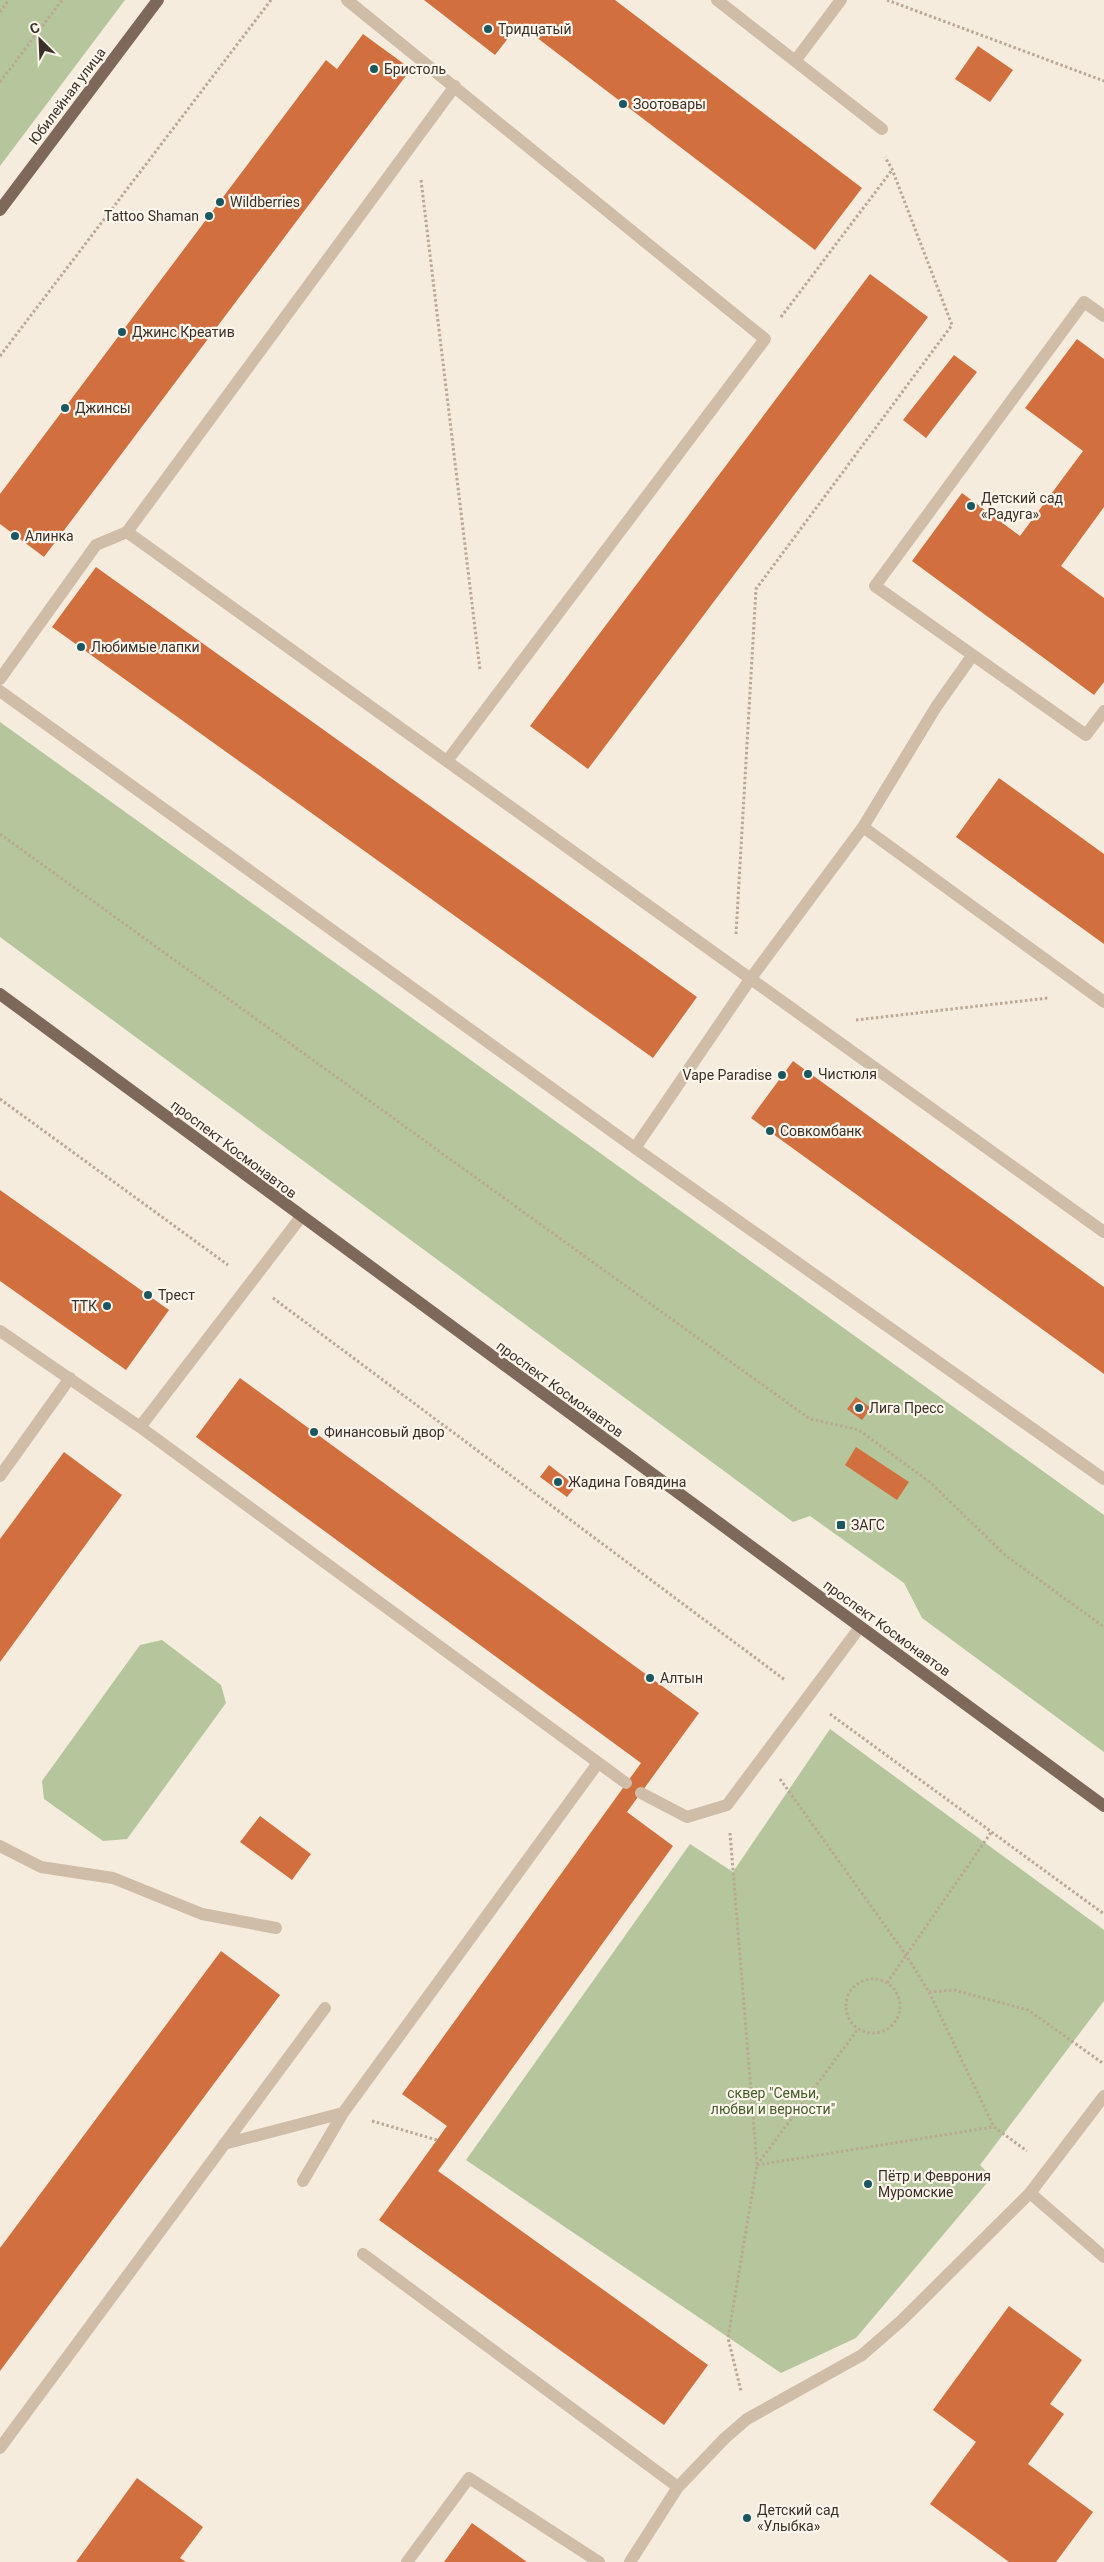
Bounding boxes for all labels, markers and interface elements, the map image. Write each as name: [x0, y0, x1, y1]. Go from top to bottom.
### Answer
north arrow: [15, 15, 65, 65]
text: С: [27, 19, 42, 37]
place label: Тридцатый: [498, 21, 572, 37]
marker: Тридцатый: [482, 23, 494, 35]
street label: Юбилейная улица: [25, 44, 109, 148]
place label: Бристоль: [384, 61, 446, 77]
marker: Бристоль: [368, 63, 380, 75]
place label: Зоотовары: [633, 96, 706, 112]
marker: Зоотовары: [617, 98, 629, 110]
place label: Wildberries: [230, 194, 300, 210]
marker: Wildberries: [214, 196, 226, 208]
place label: Tattoo Shaman: [104, 208, 199, 224]
marker: Tattoo Shaman: [203, 210, 215, 222]
place label: Джинс Креатив: [132, 324, 235, 340]
marker: Джинс Креатив: [116, 326, 128, 338]
place label: Джинсы: [75, 400, 131, 416]
marker: Джинсы: [59, 402, 71, 414]
place label: Детский сад «Радуга»: [981, 490, 1064, 522]
marker: Детский сад «Радуга»: [965, 500, 977, 512]
place label: Алинка: [25, 528, 74, 544]
marker: Алинка: [9, 530, 21, 542]
place label: Любимые лапки: [91, 639, 200, 655]
marker: Любимые лапки: [75, 641, 87, 653]
place label: Чистюля: [818, 1066, 877, 1082]
place label: Vape Paradise: [683, 1067, 772, 1083]
marker: Чистюля: [802, 1068, 814, 1080]
marker: Vape Paradise: [776, 1069, 788, 1081]
street label: проспект Космонавтов: [168, 1097, 300, 1201]
place label: Совкомбанк: [780, 1123, 862, 1139]
marker: Совкомбанк: [764, 1125, 776, 1137]
place label: Трест: [158, 1287, 195, 1303]
marker: Трест: [142, 1289, 154, 1301]
place label: ТТК: [71, 1298, 97, 1314]
marker: ТТК: [101, 1300, 113, 1312]
street label: проспект Космонавтов: [493, 1338, 627, 1440]
place label: Лига Пресс: [869, 1400, 944, 1416]
marker: Лига Пресс: [853, 1402, 865, 1414]
place label: Финансовый двор: [324, 1424, 445, 1440]
marker: Финансовый двор: [308, 1426, 320, 1438]
place label: Жадина Говядина: [568, 1474, 686, 1490]
marker: Жадина Говядина: [552, 1476, 564, 1488]
place label: ЗАГС: [851, 1517, 885, 1533]
marker: ЗАГС: [835, 1519, 847, 1531]
street label: проспект Космонавтов: [820, 1577, 954, 1679]
place label: Алтын: [660, 1670, 703, 1686]
marker: Алтын: [644, 1672, 656, 1684]
park label: сквер "Семьи, любви и верности": [711, 2085, 835, 2117]
place label: Пётр и Феврония Муромские: [878, 2168, 991, 2200]
marker: Пётр и Феврония Муромские: [862, 2178, 874, 2190]
place label: Детский сад «Улыбка»: [757, 2502, 840, 2534]
marker: Детский сад «Улыбка»: [741, 2512, 753, 2524]

